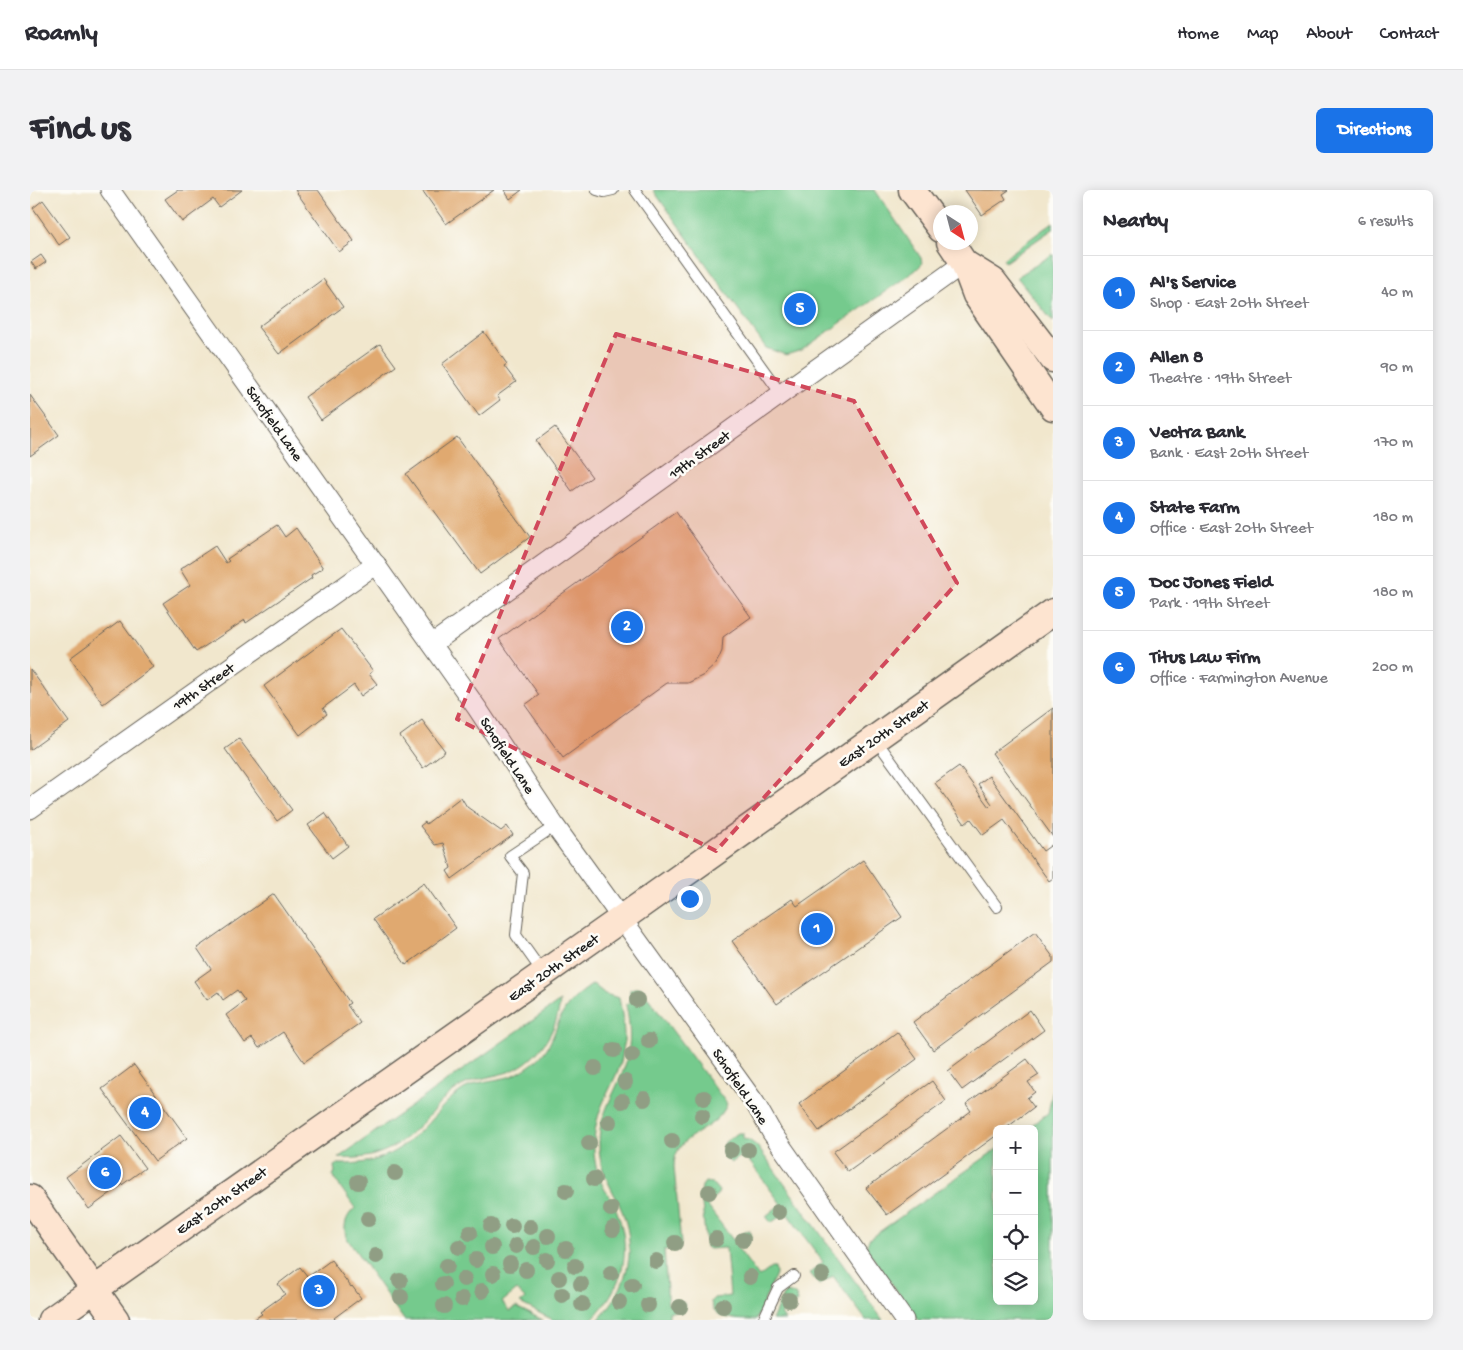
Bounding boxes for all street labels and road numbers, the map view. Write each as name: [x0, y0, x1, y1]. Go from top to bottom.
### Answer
street label: Schofield Lane: [241, 383, 306, 465]
street label: 19th Street: [665, 426, 736, 484]
street label: 19th Street: [169, 659, 240, 716]
street label: East 20th Street: [835, 696, 934, 773]
street label: Schofield Lane: [475, 714, 538, 798]
street label: East 20th Street: [505, 930, 604, 1007]
street label: Schofield Lane: [707, 1046, 771, 1129]
street label: East 20th Street: [173, 1163, 272, 1240]

